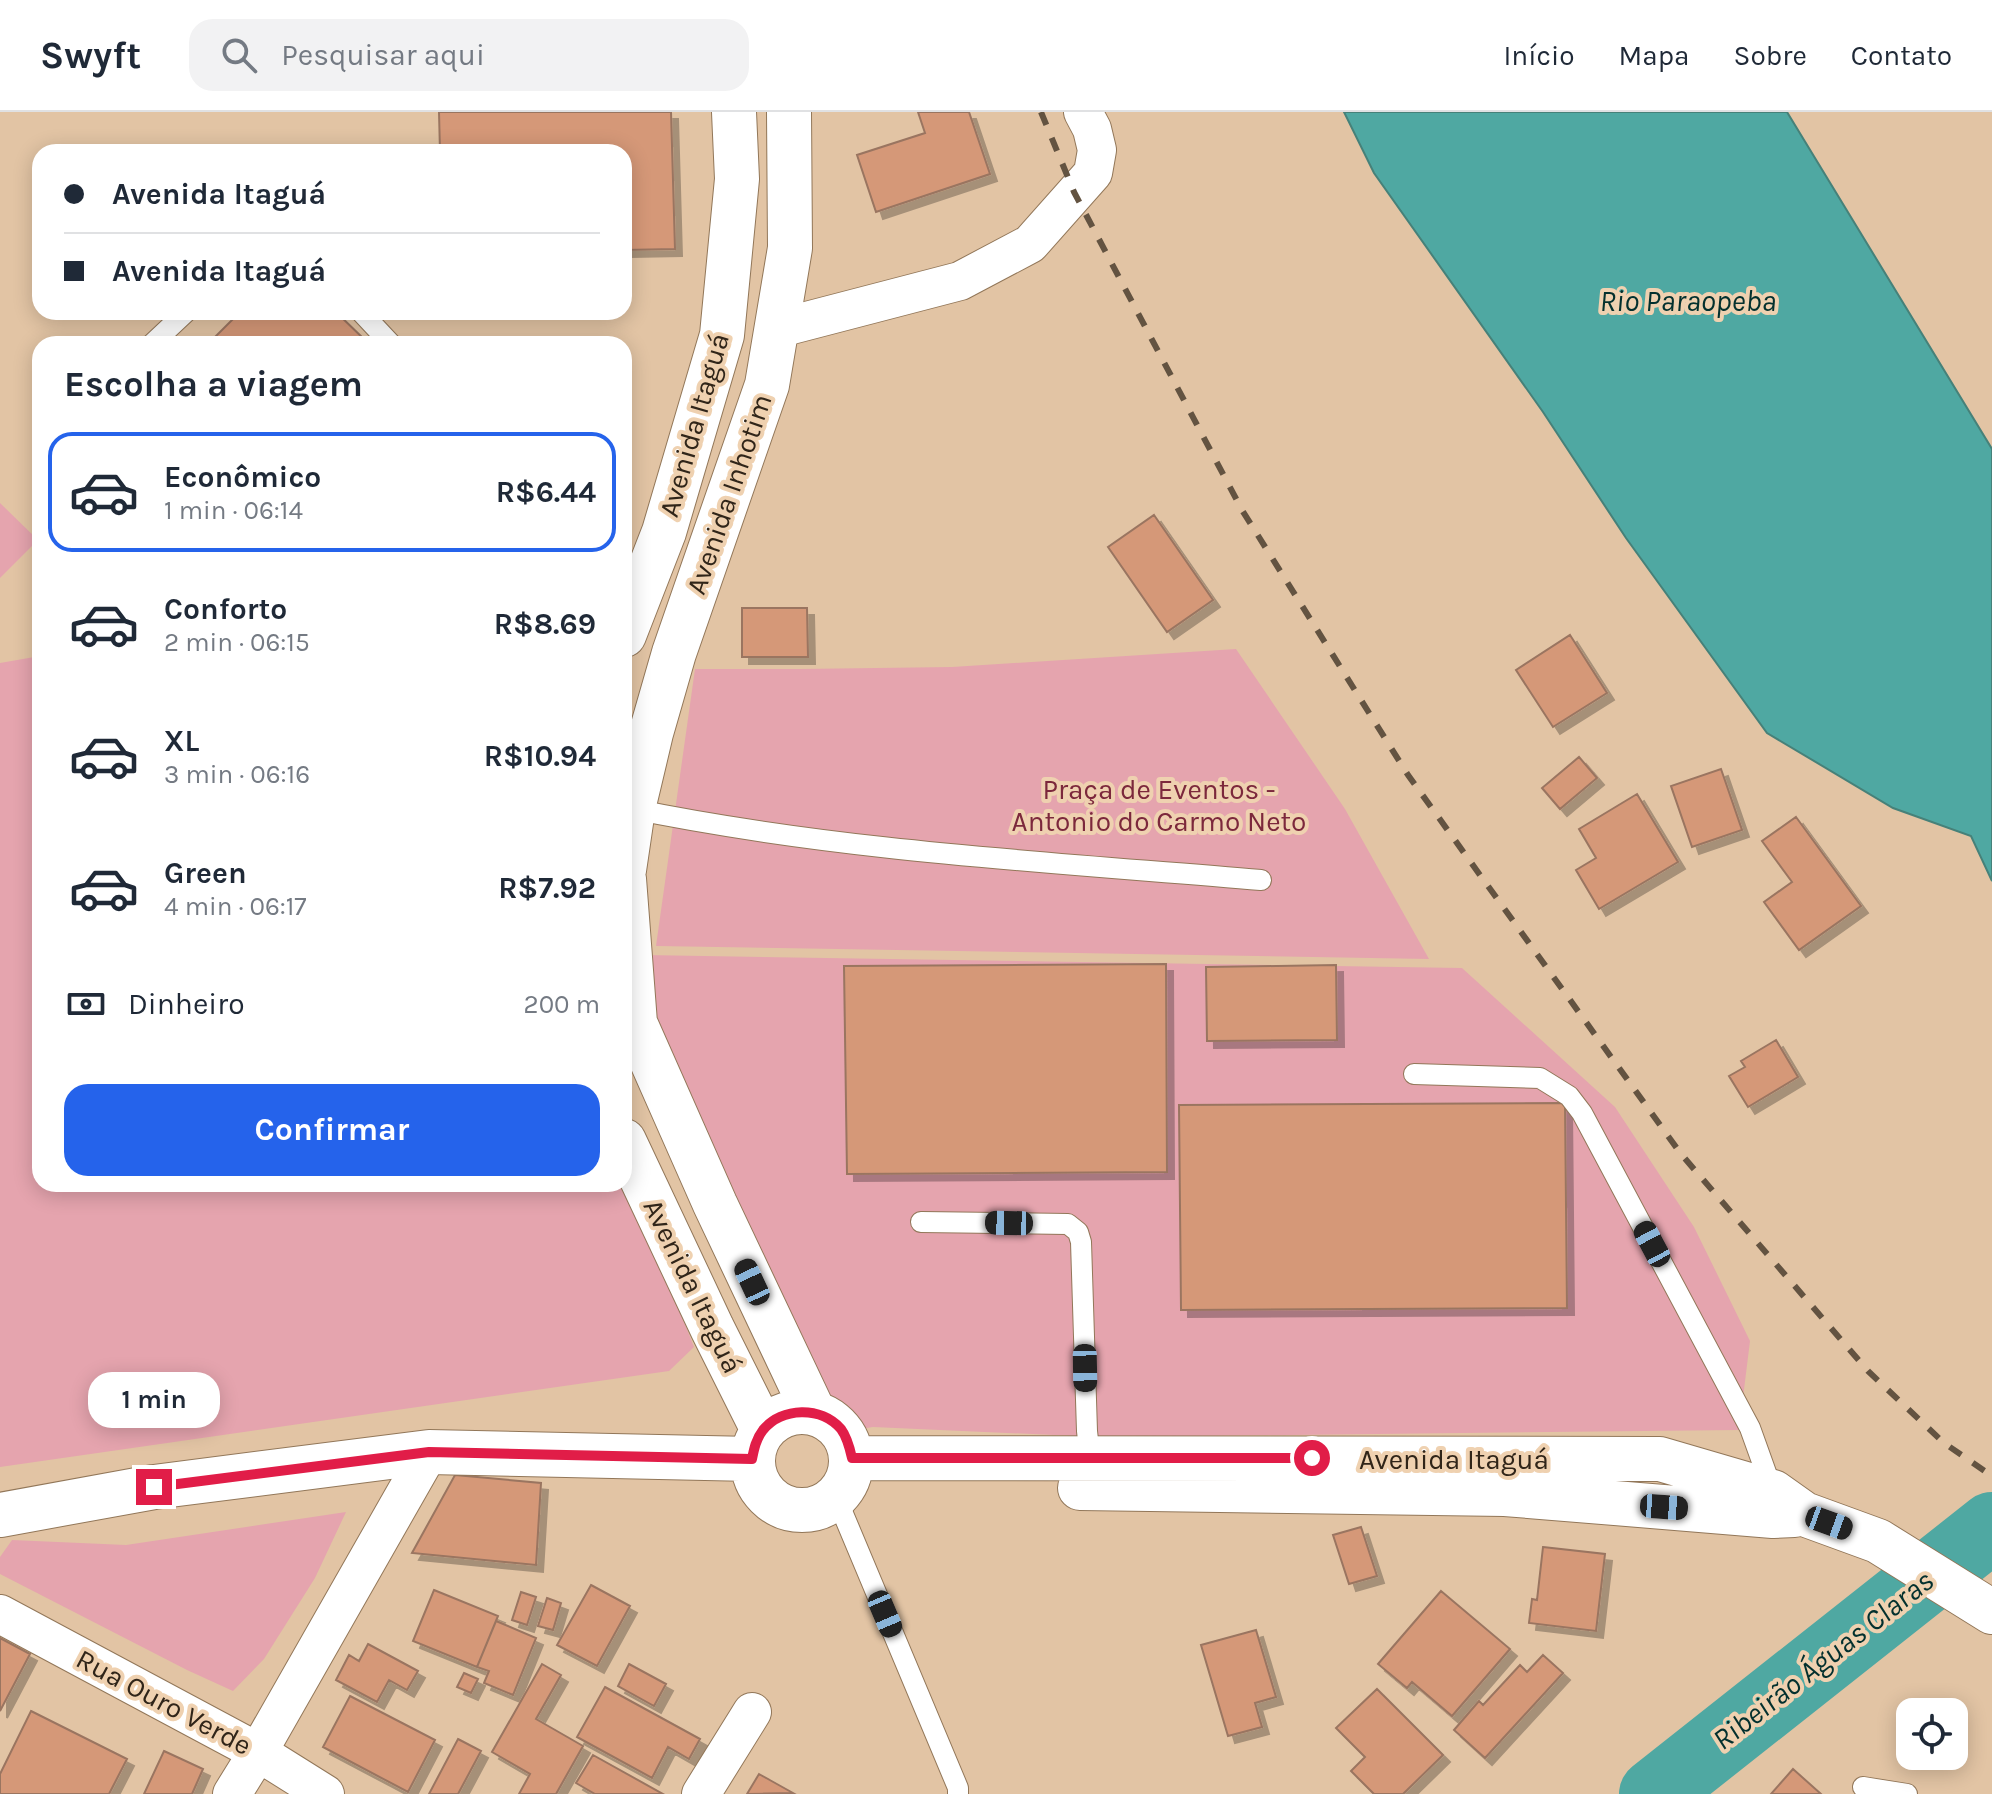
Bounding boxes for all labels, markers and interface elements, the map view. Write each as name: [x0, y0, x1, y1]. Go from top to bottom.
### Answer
search box: [189, 19, 749, 91]
text: Swyft: [40, 33, 141, 78]
icon: search: [217, 33, 261, 77]
text: Pesquisar aqui: [281, 37, 485, 73]
text: Início: [1503, 39, 1575, 72]
text: Mapa: [1619, 39, 1690, 72]
text: Sobre: [1734, 39, 1807, 72]
text: Contato: [1851, 39, 1952, 72]
text: Avenida Itaguá: [112, 176, 326, 212]
text: Avenida Itaguá: [112, 253, 326, 289]
water label: Rio Paraopeba: [1600, 283, 1776, 319]
street label: Avenida Itaguá: [652, 329, 736, 521]
text: Escolha a viagem: [64, 363, 363, 405]
street label: Avenida Inhotim: [679, 389, 779, 599]
icon: car: [68, 456, 140, 528]
text: Econômico: [164, 459, 321, 495]
text: R$6.44: [496, 474, 596, 510]
text: 1 min · 06:14: [164, 495, 303, 526]
icon: car: [68, 588, 140, 660]
text: Conforto: [164, 591, 287, 627]
text: R$8.69: [494, 606, 596, 642]
text: 2 min · 06:15: [164, 627, 310, 658]
icon: car: [68, 720, 140, 792]
text: XL: [164, 723, 199, 759]
text: R$10.94: [484, 738, 596, 774]
text: 3 min · 06:16: [164, 759, 310, 790]
park label: Praça de Eventos - Antonio do Carmo Neto: [1012, 773, 1306, 838]
icon: car: [68, 852, 140, 924]
text: Green: [164, 855, 247, 891]
text: R$7.92: [498, 870, 596, 906]
text: 4 min · 06:17: [164, 891, 307, 922]
icon: cash: [64, 982, 108, 1026]
text: Dinheiro: [128, 986, 245, 1022]
text: 200 m: [524, 989, 600, 1020]
button: Confirmar: [64, 1084, 600, 1176]
street label: Avenida Itaguá: [637, 1193, 749, 1379]
car: [985, 1211, 1033, 1235]
car: [1630, 1217, 1674, 1271]
car: [731, 1255, 773, 1309]
car: [1073, 1344, 1097, 1392]
callout: 1 min: [88, 1371, 220, 1427]
text: 1 min: [121, 1384, 187, 1415]
route start: [1294, 1440, 1330, 1476]
street label: Avenida Itaguá: [1359, 1443, 1549, 1476]
route end: [136, 1469, 172, 1505]
car: [1639, 1493, 1689, 1521]
car: [1802, 1504, 1856, 1542]
water label: Ribeirão Águas Claras: [1705, 1563, 1941, 1757]
car: [865, 1587, 905, 1641]
street label: Rua Ouro Verde: [71, 1642, 257, 1762]
map controls: [1896, 1698, 1968, 1770]
button: locate: [1896, 1698, 1968, 1770]

